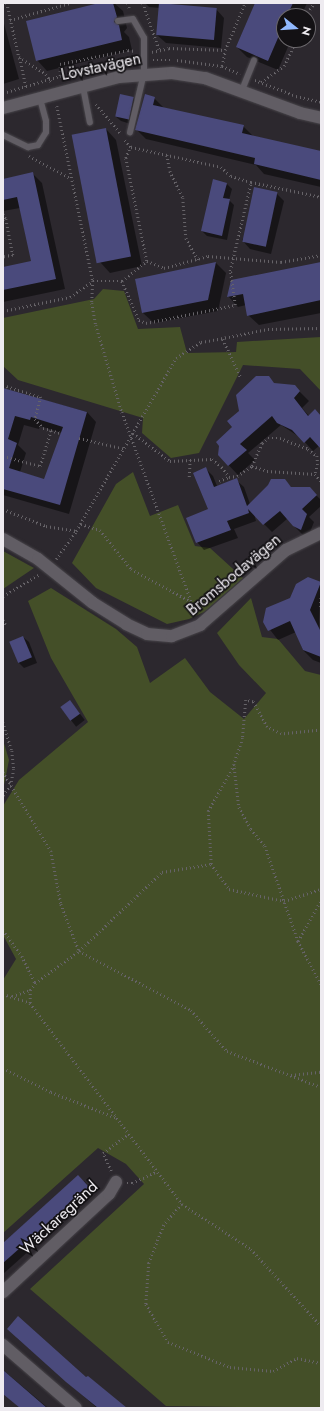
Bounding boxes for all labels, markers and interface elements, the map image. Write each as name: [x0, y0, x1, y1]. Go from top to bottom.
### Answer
north arrow: [276, 8, 316, 48]
text: N: [298, 25, 315, 38]
street label: Lövstavägen: [59, 49, 143, 85]
street label: Bromsbodavägen: [183, 530, 285, 620]
street label: Wäckaregränd: [16, 1177, 102, 1259]

